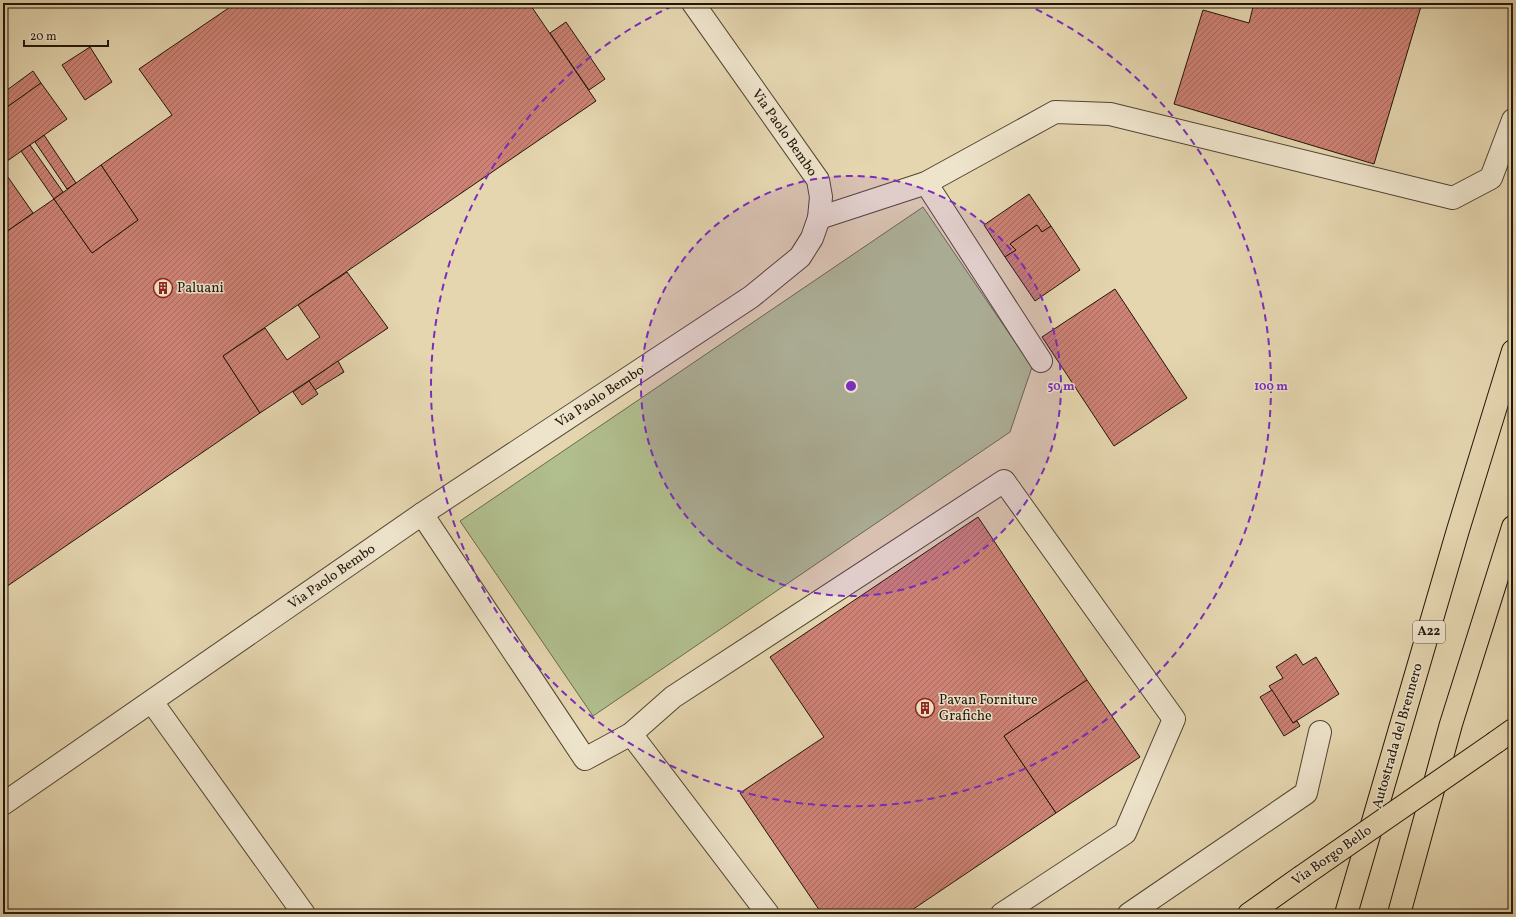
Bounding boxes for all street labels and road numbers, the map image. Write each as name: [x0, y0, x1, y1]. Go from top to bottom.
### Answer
street label: Via Paolo Bembo: [747, 86, 821, 180]
street label: Via Paolo Bembo: [552, 361, 648, 433]
street label: Via Paolo Bembo: [285, 540, 379, 614]
road number: A22: [1413, 621, 1445, 643]
street label: Autostrada del Brennero: [1368, 661, 1428, 811]
street label: Via Borgo Bello: [1288, 821, 1376, 891]

